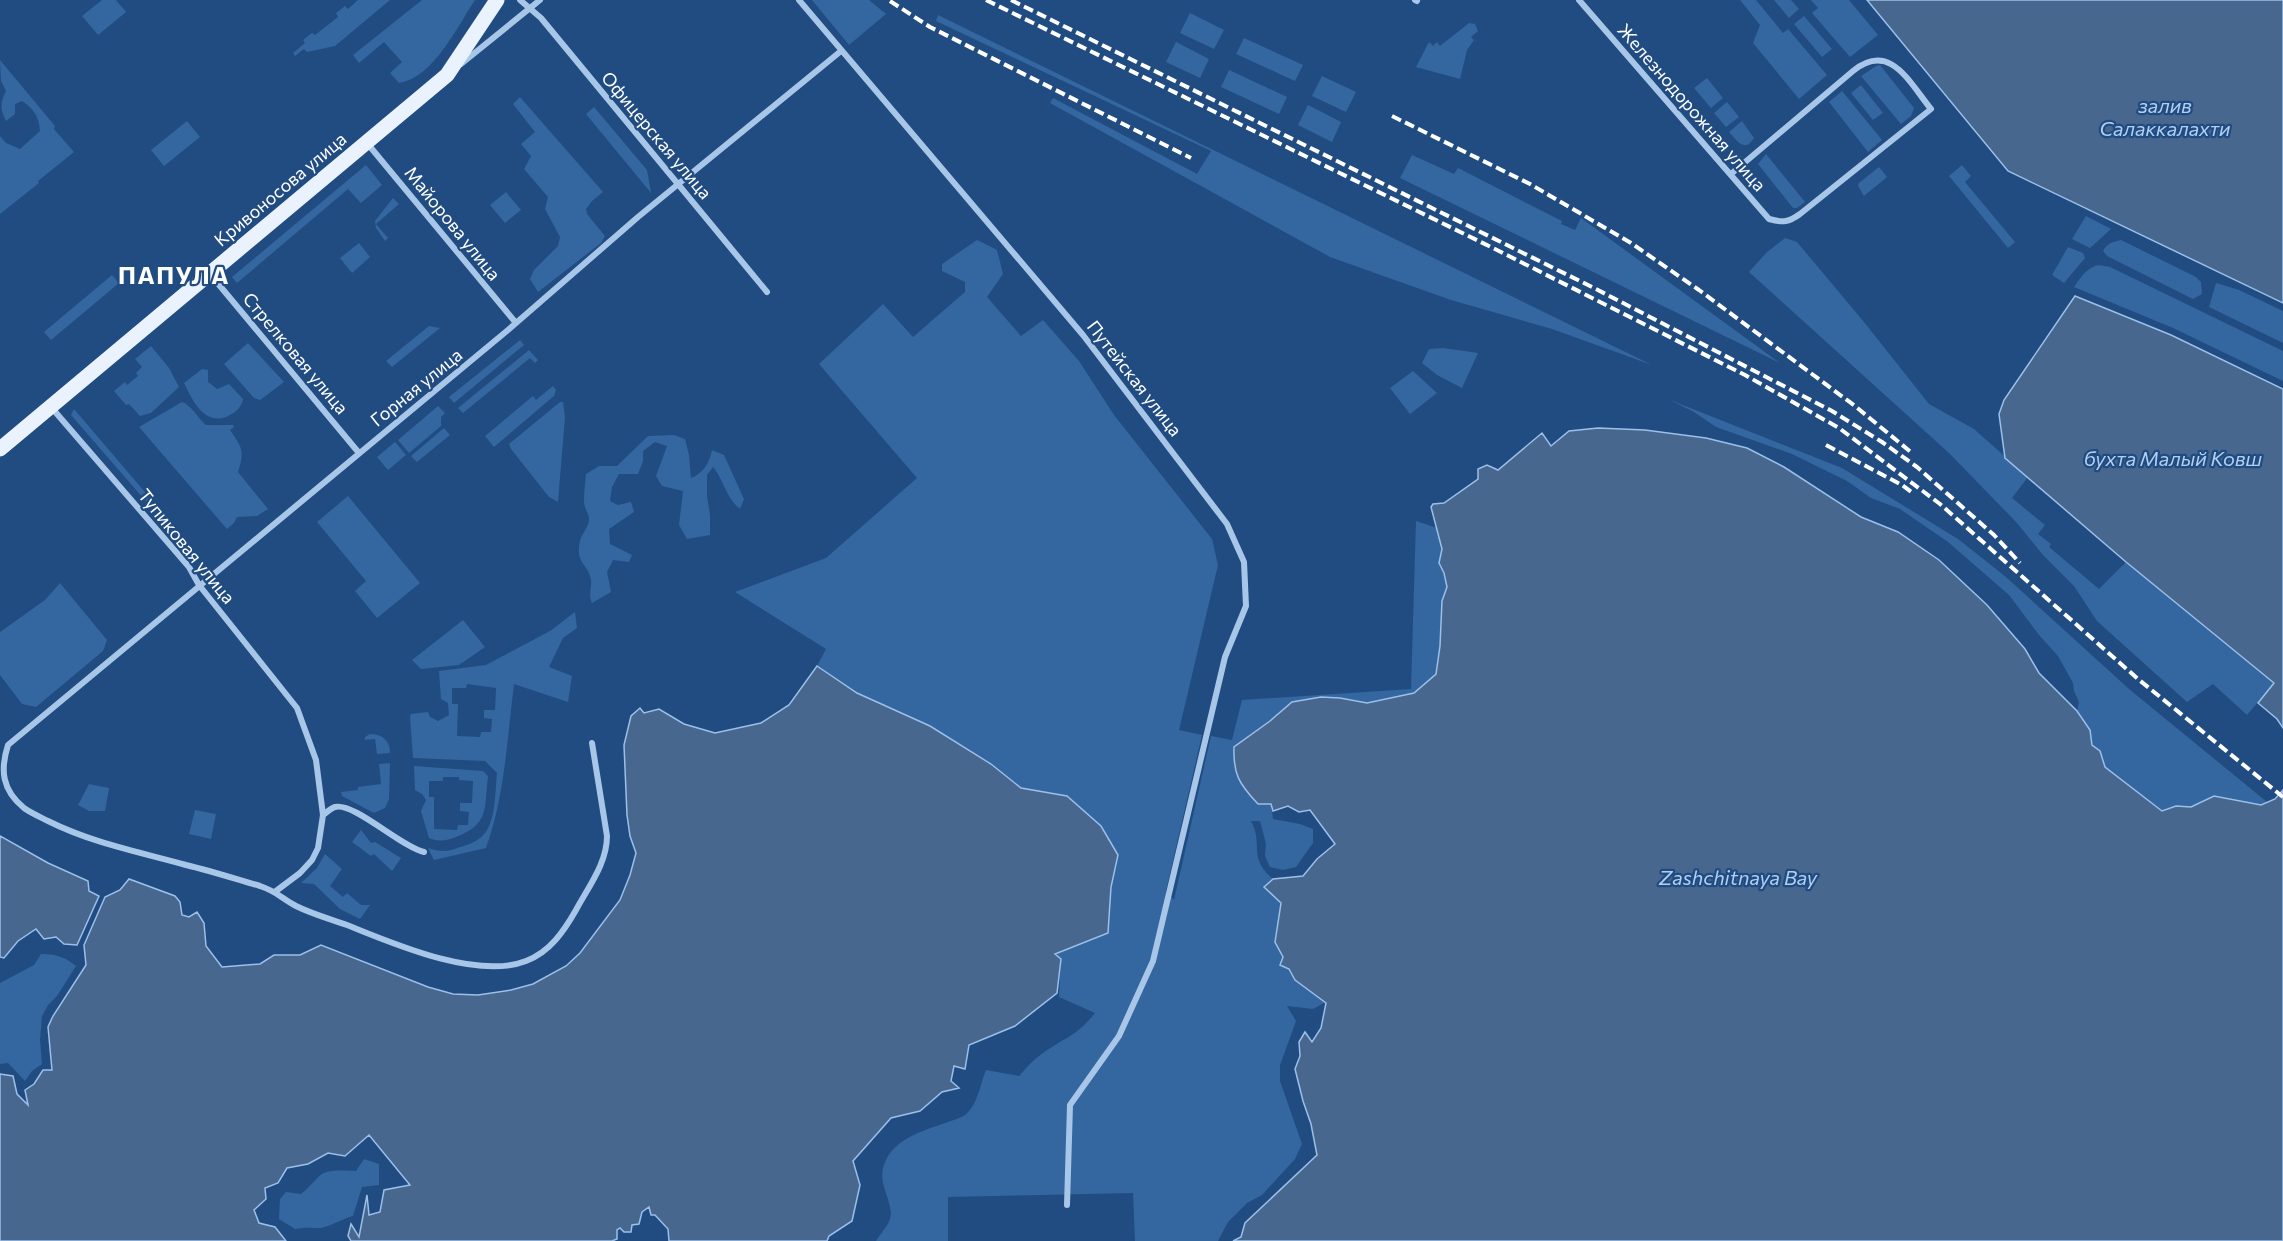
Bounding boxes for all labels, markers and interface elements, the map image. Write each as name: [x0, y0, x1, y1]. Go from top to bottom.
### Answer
street label: Железнодорожная улица: [1613, 19, 1771, 195]
street label: Офицерская улица: [597, 67, 717, 203]
water label: залив Салаккалахти: [2099, 93, 2231, 140]
street label: Кривоносова улица: [210, 127, 350, 251]
street label: Майорова улица: [400, 162, 506, 284]
district label: ПАПУЛА: [118, 260, 230, 289]
street label: Стрелковая улица: [239, 288, 353, 418]
street label: Путейская улица: [1083, 316, 1187, 440]
street label: Горная улица: [366, 343, 466, 431]
water label: бухта Малый Ковш: [2084, 446, 2263, 470]
street label: Тупиковая улица: [134, 484, 240, 608]
water label: Zashchitnaya Bay: [1658, 865, 1818, 889]

